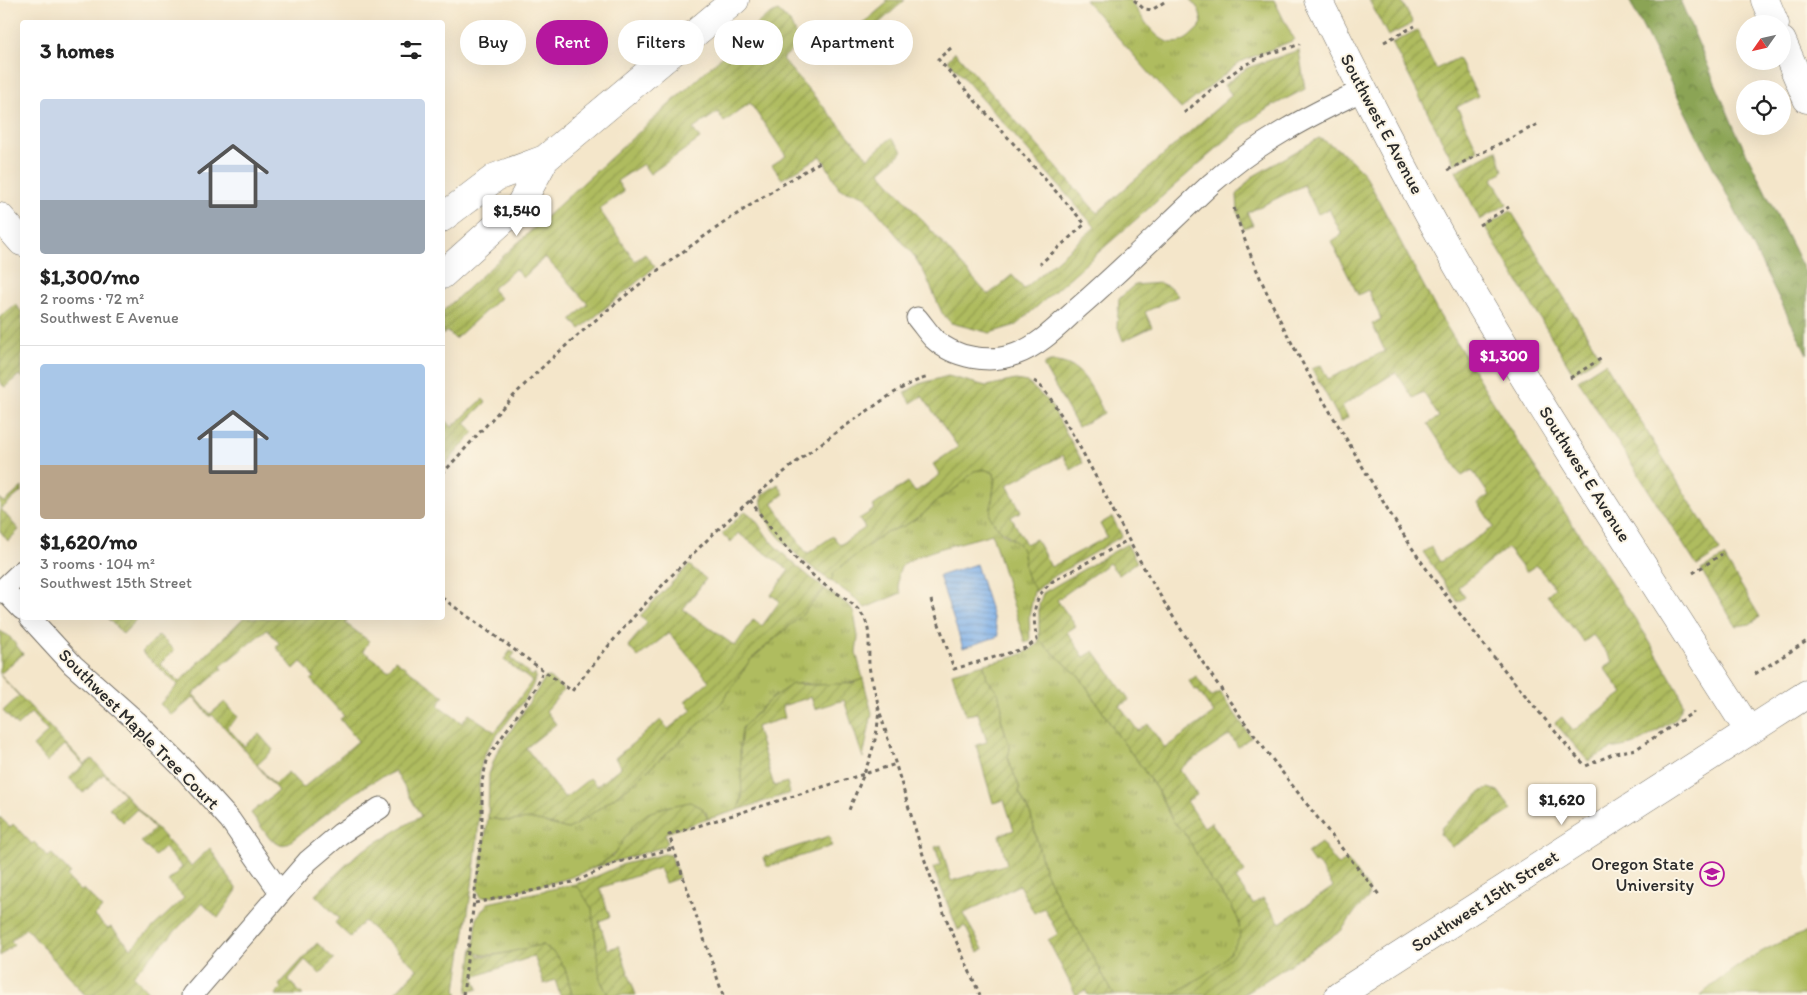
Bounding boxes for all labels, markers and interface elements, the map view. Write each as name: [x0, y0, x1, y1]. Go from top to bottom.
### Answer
north arrow: [1736, 15, 1791, 70]
map controls: [1736, 15, 1791, 135]
chip: Buy: [460, 20, 526, 65]
chip: Rent: [536, 20, 608, 65]
chip: Filters: [618, 20, 704, 65]
chip: New: [714, 20, 783, 65]
chip: Apartment: [793, 20, 913, 65]
icon: filters: [397, 36, 425, 64]
text: 3 homes: [40, 38, 115, 63]
street label: Southwest E Avenue: [1336, 50, 1428, 198]
button: locate: [1736, 80, 1791, 135]
icon: home: [188, 131, 278, 221]
pin: $1,540: [476, 194, 558, 237]
text: $1,540: [493, 201, 541, 220]
text: $1,300/mo: [40, 264, 140, 289]
text: 2 rooms · 72 m²: [40, 289, 144, 308]
text: Southwest E Avenue: [40, 308, 179, 327]
pin: $1,300: [1463, 340, 1545, 382]
text: $1,300: [1480, 346, 1528, 365]
icon: home: [188, 397, 278, 487]
street label: Southwest E Avenue: [1534, 402, 1636, 546]
text: $1,620/mo: [40, 529, 138, 554]
text: 3 rooms · 104 m²: [40, 554, 155, 573]
text: Southwest 15th Street: [40, 573, 192, 592]
street label: Southwest Maple Tree Court: [54, 644, 224, 814]
pin: $1,620: [1521, 784, 1603, 826]
text: $1,620: [1539, 790, 1585, 809]
street label: Southwest 15th Street: [1407, 845, 1563, 957]
place label: Oregon State University: [1591, 853, 1694, 896]
school or university icon: Oregon State University: [1699, 861, 1725, 887]

